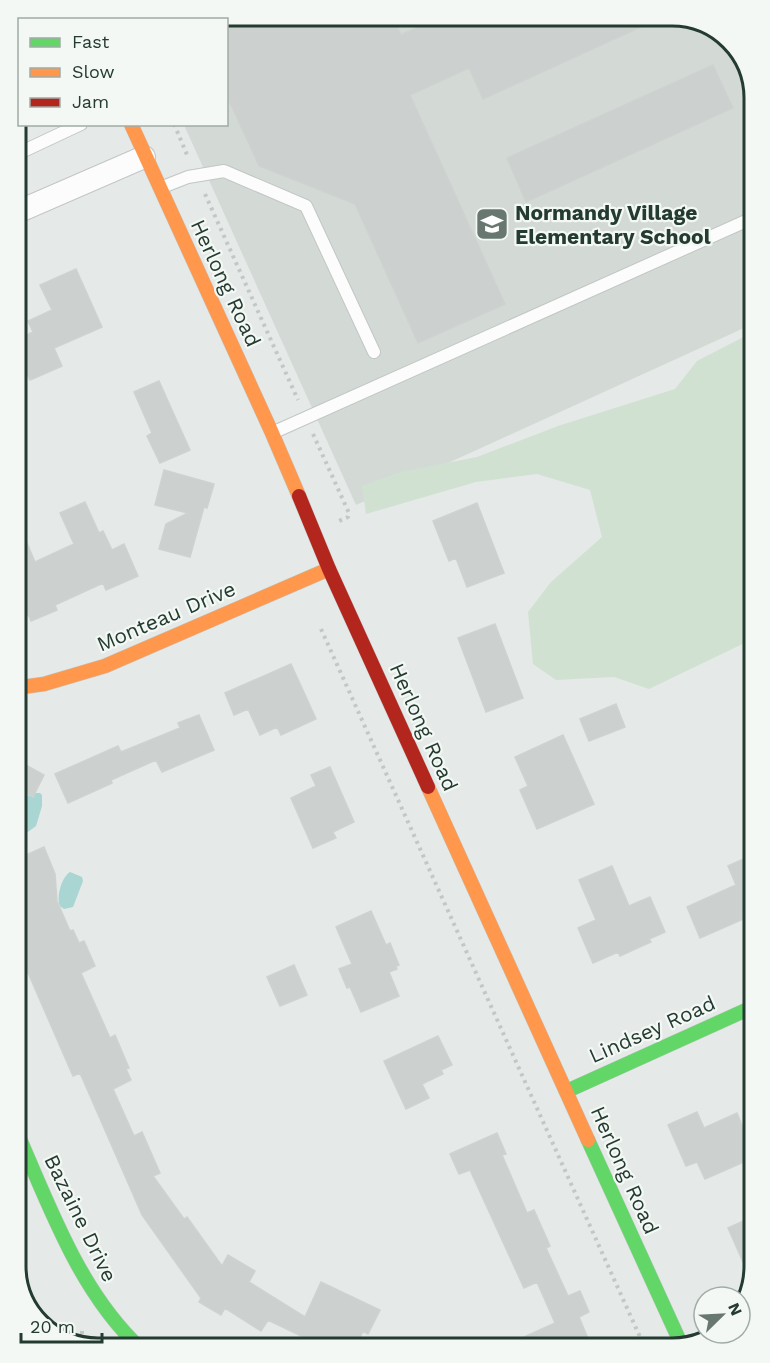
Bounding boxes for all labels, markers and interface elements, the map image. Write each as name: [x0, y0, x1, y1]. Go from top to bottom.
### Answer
legend: [18, 18, 228, 126]
text: Fast: [72, 31, 110, 52]
text: Slow: [72, 61, 115, 82]
text: Jam: [72, 91, 109, 112]
place label: Normandy Village Elementary School: [515, 200, 711, 249]
school or university icon: Normandy Village Elementary School: [474, 206, 510, 242]
street label: Herlong Road: [186, 215, 266, 351]
street label: Monteau Drive: [93, 576, 239, 656]
street label: Herlong Road: [385, 659, 463, 795]
street label: Lindsey Road: [585, 990, 719, 1068]
street label: Herlong Road: [586, 1102, 664, 1238]
street label: Bazaine Drive: [39, 1150, 123, 1286]
north arrow: [692, 1285, 752, 1345]
text: N: [724, 1300, 746, 1318]
scale bar: [21, 1306, 102, 1344]
text: 20 m: [30, 1316, 75, 1337]

